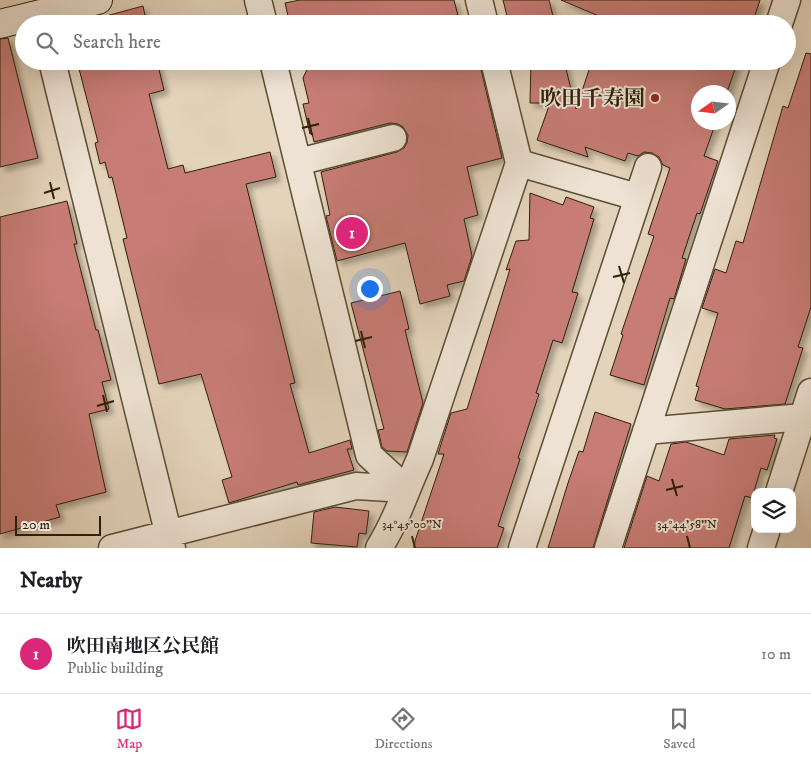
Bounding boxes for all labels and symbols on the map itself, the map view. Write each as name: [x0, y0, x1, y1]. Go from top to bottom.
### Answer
north arrow: [691, 85, 736, 130]
place label: 吹田千寿園: [540, 86, 645, 112]
marker: 吹田千寿園: [649, 92, 661, 104]
pin: 1: [336, 214, 368, 252]
your location: [357, 276, 383, 302]
scale bar: [15, 513, 101, 536]
text: 34°45'00"N: [382, 517, 442, 532]
text: 34°44'58"N: [657, 517, 717, 532]

